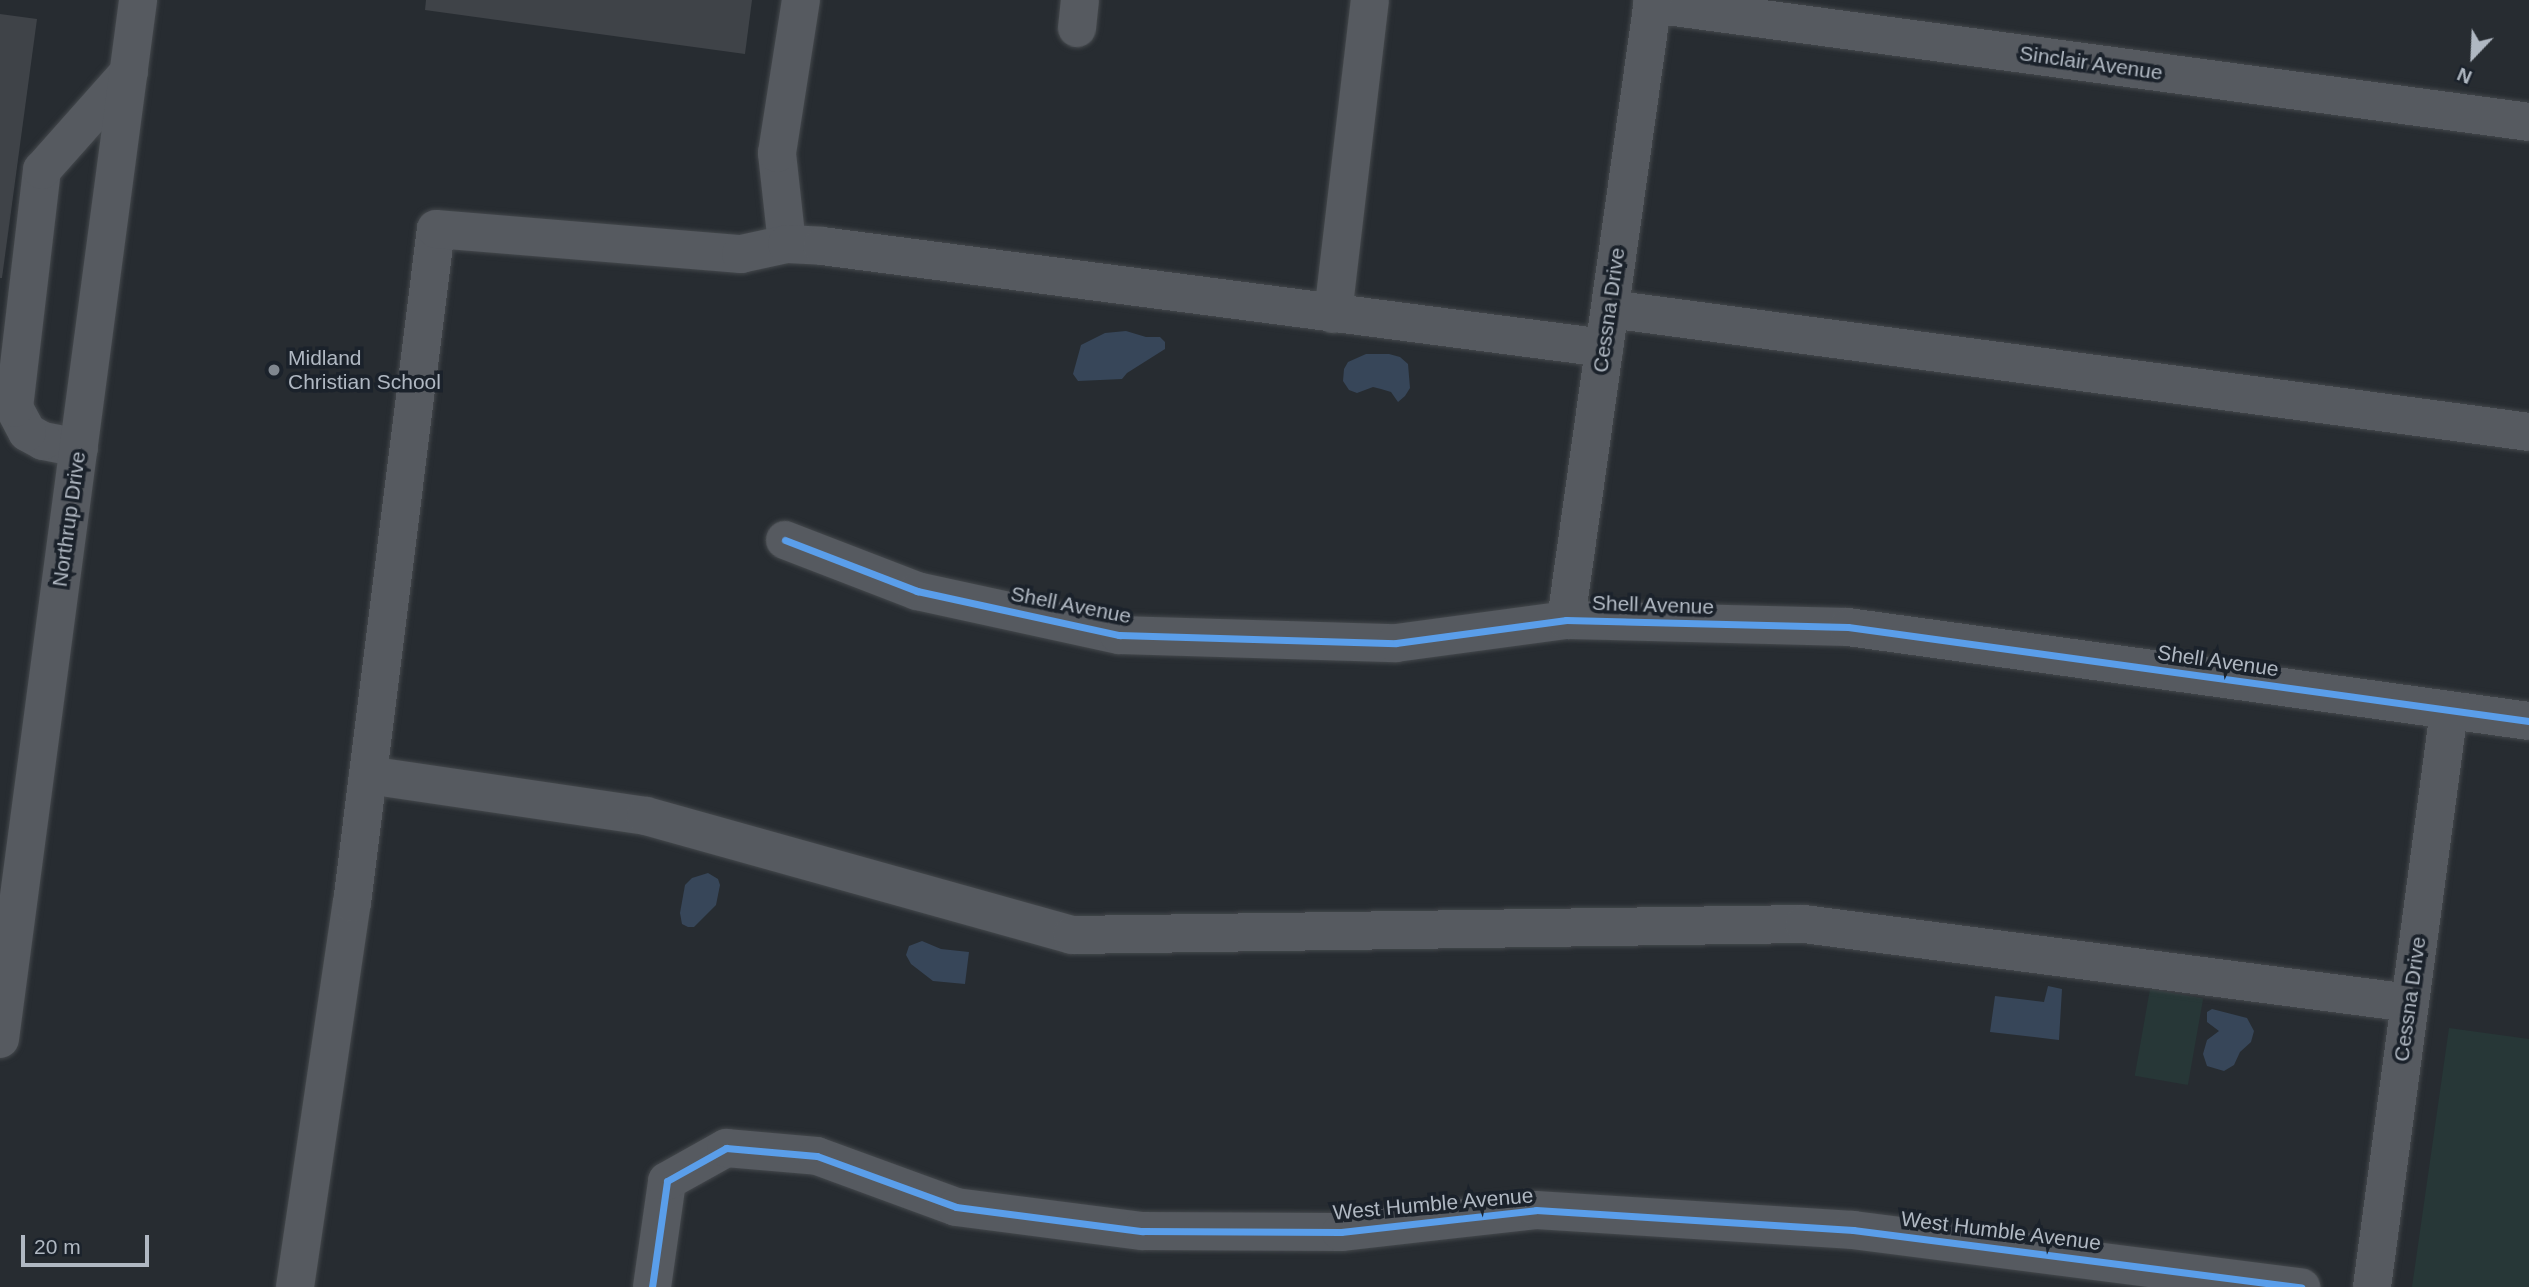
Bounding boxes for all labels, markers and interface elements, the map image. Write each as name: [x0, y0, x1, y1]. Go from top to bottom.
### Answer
north arrow: [2438, 21, 2508, 91]
street label: Sinclair Avenue: [2017, 40, 2165, 86]
text: N: [2454, 63, 2475, 88]
street label: Cessna Drive: [1588, 246, 1630, 374]
place label: Midland Christian School: [288, 345, 441, 395]
marker: Midland Christian School: [266, 362, 282, 378]
street label: Northrup Drive: [47, 450, 91, 588]
street label: Shell Avenue: [1008, 581, 1134, 629]
street label: Shell Avenue: [1591, 590, 1715, 620]
street label: Shell Avenue: [2155, 640, 2281, 682]
street label: Cessna Drive: [2389, 935, 2431, 1063]
street label: West Humble Avenue: [1331, 1183, 1535, 1225]
street label: West Humble Avenue: [1899, 1206, 2103, 1256]
scale bar: [24, 1220, 152, 1264]
text: 20 m: [34, 1235, 81, 1258]

